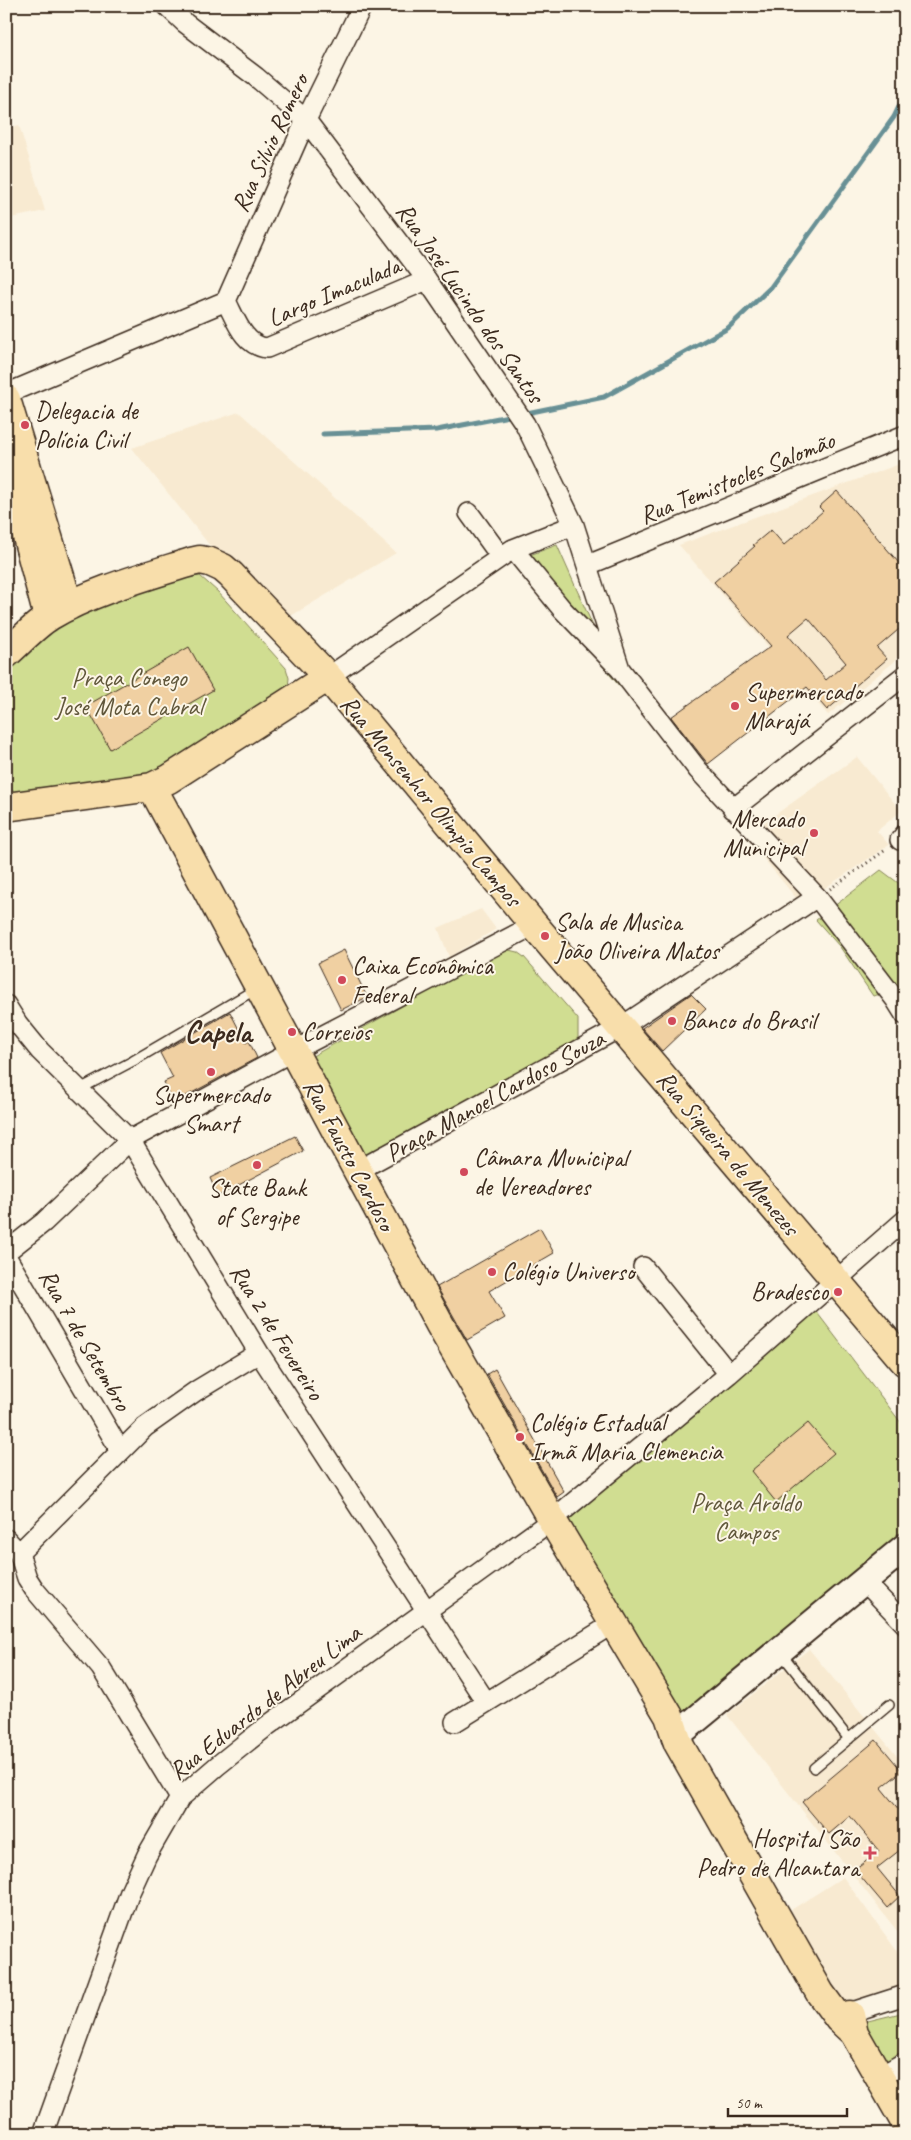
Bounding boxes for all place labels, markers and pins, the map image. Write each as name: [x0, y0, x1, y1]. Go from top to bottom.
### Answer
place label: Delegacia de Polícia Civil: [35, 395, 139, 456]
marker: Delegacia de Polícia Civil: [19, 419, 31, 431]
place label: Supermercado Marajá: [745, 676, 865, 737]
marker: Supermercado Marajá: [729, 700, 741, 712]
place label: Mercado Municipal: [723, 803, 809, 864]
marker: Mercado Municipal: [808, 827, 820, 839]
place label: Sala de Musica João Oliveira Matos: [554, 906, 721, 967]
marker: Sala de Musica João Oliveira Matos: [539, 930, 551, 942]
place label: Caixa Econômica Federal: [352, 950, 495, 1011]
marker: Caixa Econômica Federal: [336, 974, 348, 986]
place label: Banco do Brasil: [682, 1005, 821, 1037]
marker: Banco do Brasil: [666, 1015, 678, 1027]
place label: Correios: [302, 1016, 373, 1048]
marker: Correios: [286, 1026, 298, 1038]
marker: Supermercado Smart: [205, 1066, 217, 1078]
place label: Supermercado Smart: [153, 1079, 273, 1140]
place label: Câmara Municipal de Vereadores: [474, 1142, 632, 1203]
marker: State Bank of Sergipe: [251, 1159, 263, 1171]
marker: Câmara Municipal de Vereadores: [458, 1166, 470, 1178]
place label: State Bank of Sergipe: [208, 1172, 308, 1233]
place label: Colégio Universo: [502, 1256, 638, 1288]
marker: Colégio Universo: [486, 1266, 498, 1278]
place label: Bradesco: [751, 1276, 829, 1308]
marker: Bradesco: [832, 1286, 844, 1298]
place label: Colégio Estadual Irmã Maria Clemencia: [530, 1407, 724, 1468]
marker: Colégio Estadual Irmã Maria Clemencia: [514, 1431, 526, 1443]
place label: Hospital São Pedro de Alcantara: [697, 1823, 862, 1884]
marker: Hospital São Pedro de Alcantara: [863, 1846, 877, 1860]

